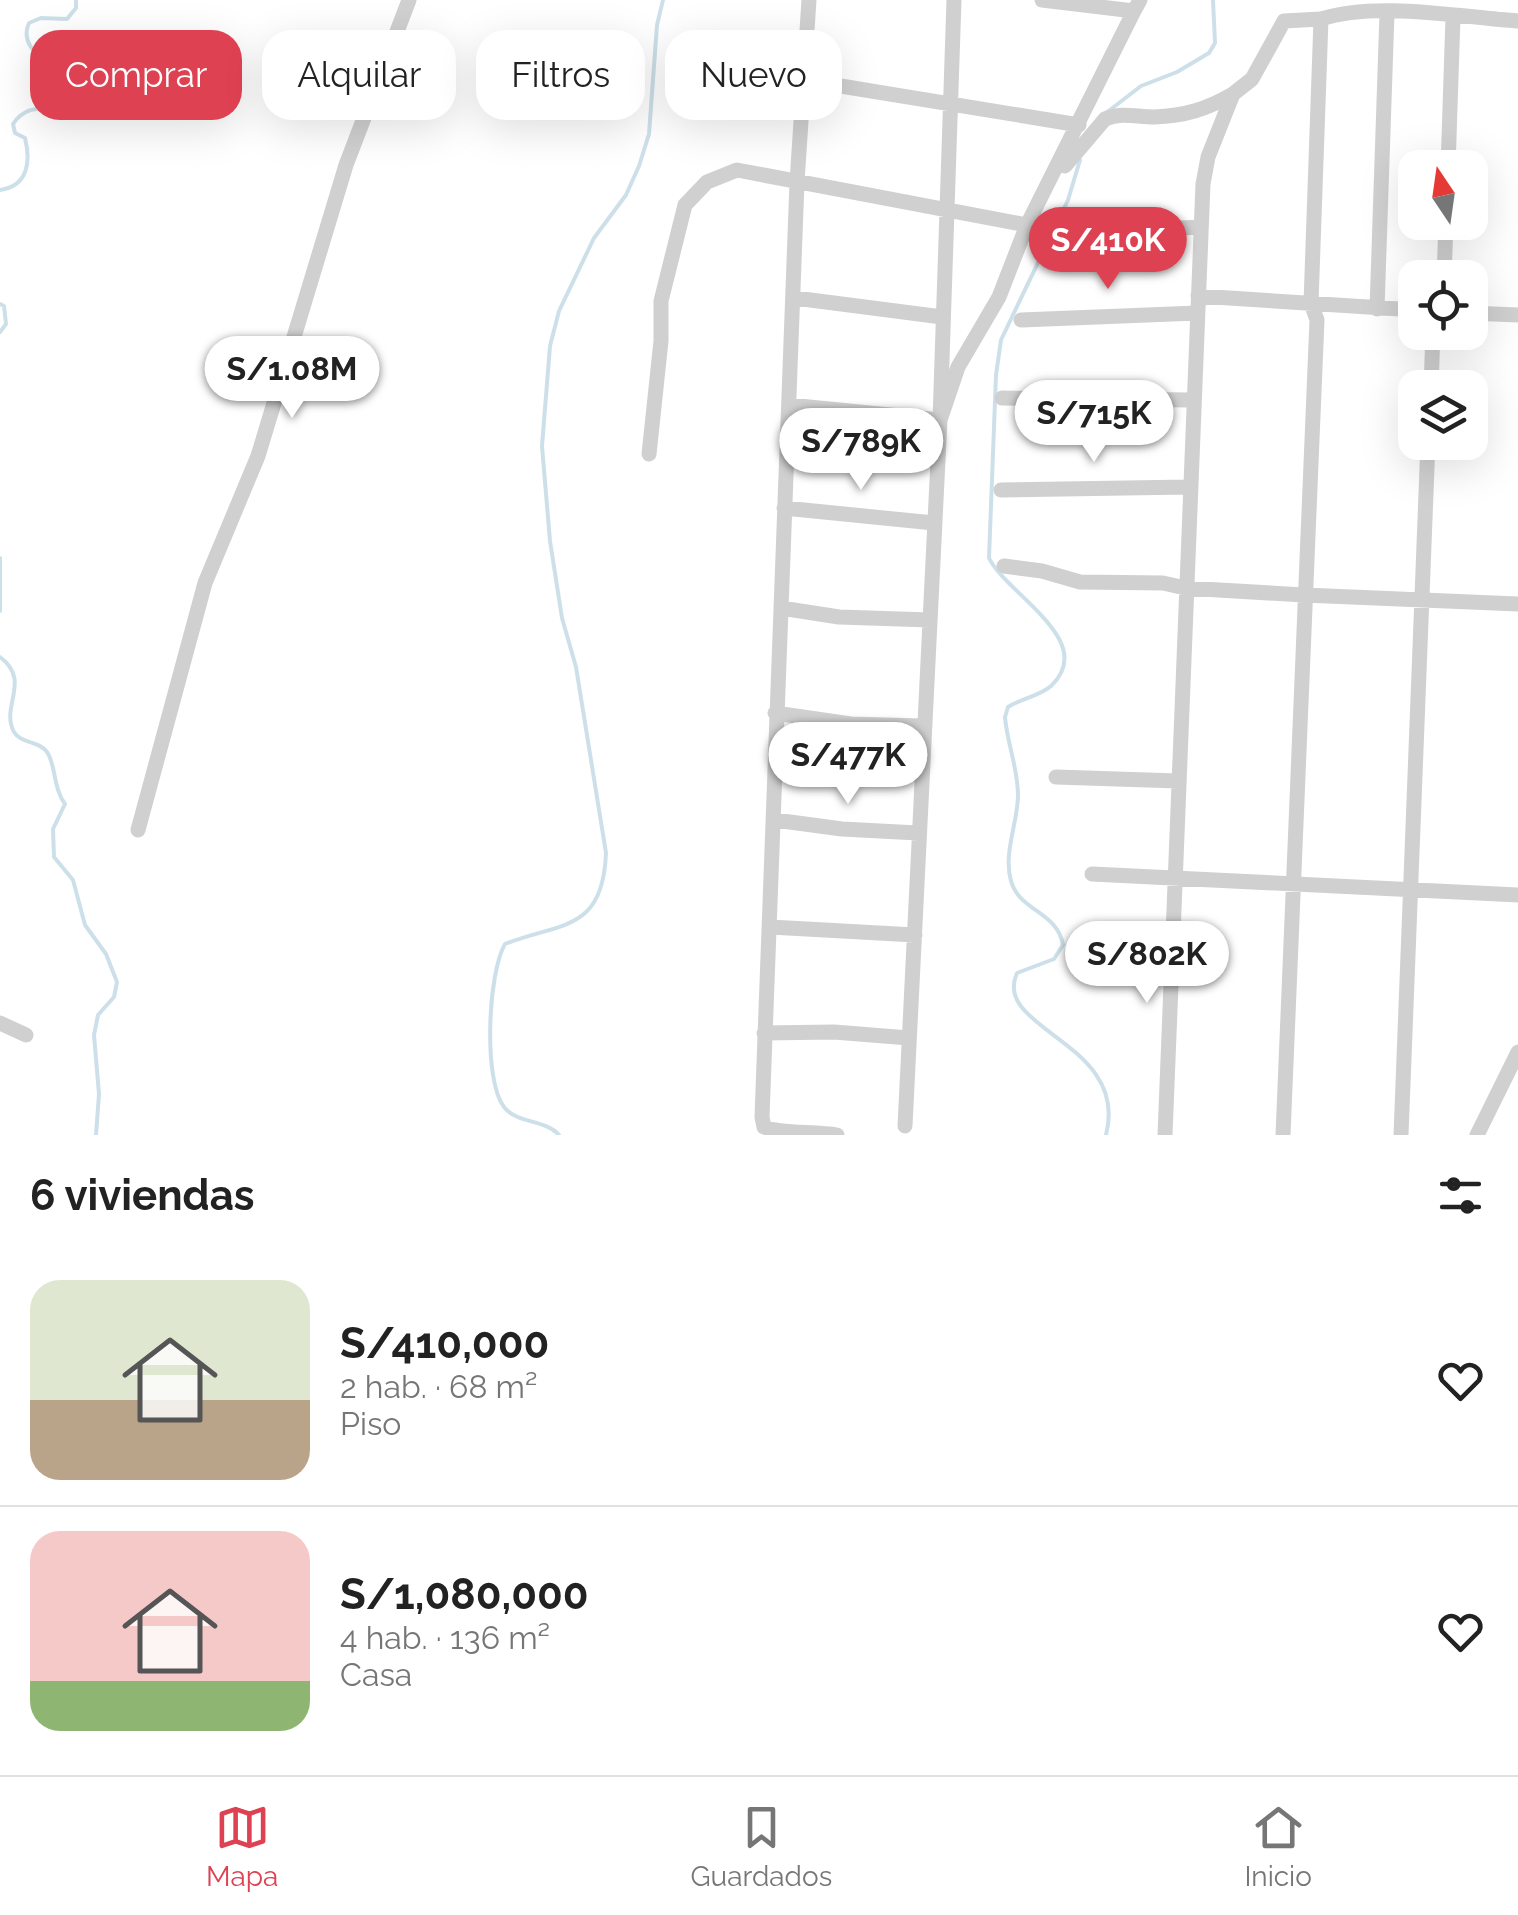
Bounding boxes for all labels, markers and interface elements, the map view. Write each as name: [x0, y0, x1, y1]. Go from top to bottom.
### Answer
chip: Comprar: [30, 30, 242, 120]
chip: Alquilar: [262, 30, 456, 120]
chip: Filtros: [476, 30, 645, 120]
chip: Nuevo: [665, 30, 842, 120]
north arrow: [1398, 150, 1488, 240]
map controls: [1398, 150, 1488, 460]
pin: S/410K: [1027, 207, 1189, 292]
text: S/410K: [1051, 221, 1165, 258]
button: locate: [1398, 260, 1488, 350]
pin: S/1.08M: [200, 336, 384, 421]
text: S/1.08M: [227, 350, 357, 387]
button: layers: [1398, 370, 1488, 460]
pin: S/715K: [1013, 380, 1175, 465]
text: S/715K: [1037, 394, 1151, 431]
pin: S/789K: [780, 408, 942, 493]
text: S/789K: [801, 422, 921, 459]
pin: S/477K: [767, 722, 929, 807]
text: S/477K: [790, 736, 906, 773]
pin: S/802K: [1066, 921, 1228, 1006]
text: S/802K: [1087, 935, 1207, 972]
icon: filters: [1433, 1168, 1488, 1223]
text: 6 viviendas: [30, 1171, 255, 1220]
text: S/410,000: [340, 1319, 549, 1368]
icon: home: [110, 1320, 230, 1440]
icon: heart: [1433, 1353, 1488, 1408]
text: 2 hab. · 68 m²: [340, 1368, 537, 1405]
text: Piso: [340, 1405, 401, 1442]
text: S/1,080,000: [340, 1570, 589, 1619]
icon: home: [110, 1571, 230, 1691]
icon: heart: [1433, 1604, 1488, 1659]
text: 4 hab. · 136 m²: [340, 1619, 550, 1656]
text: Casa: [340, 1656, 412, 1693]
tab: Mapa: [206, 1800, 278, 1893]
tab: Guardados: [691, 1800, 832, 1893]
tab: Inicio: [1244, 1800, 1312, 1893]

